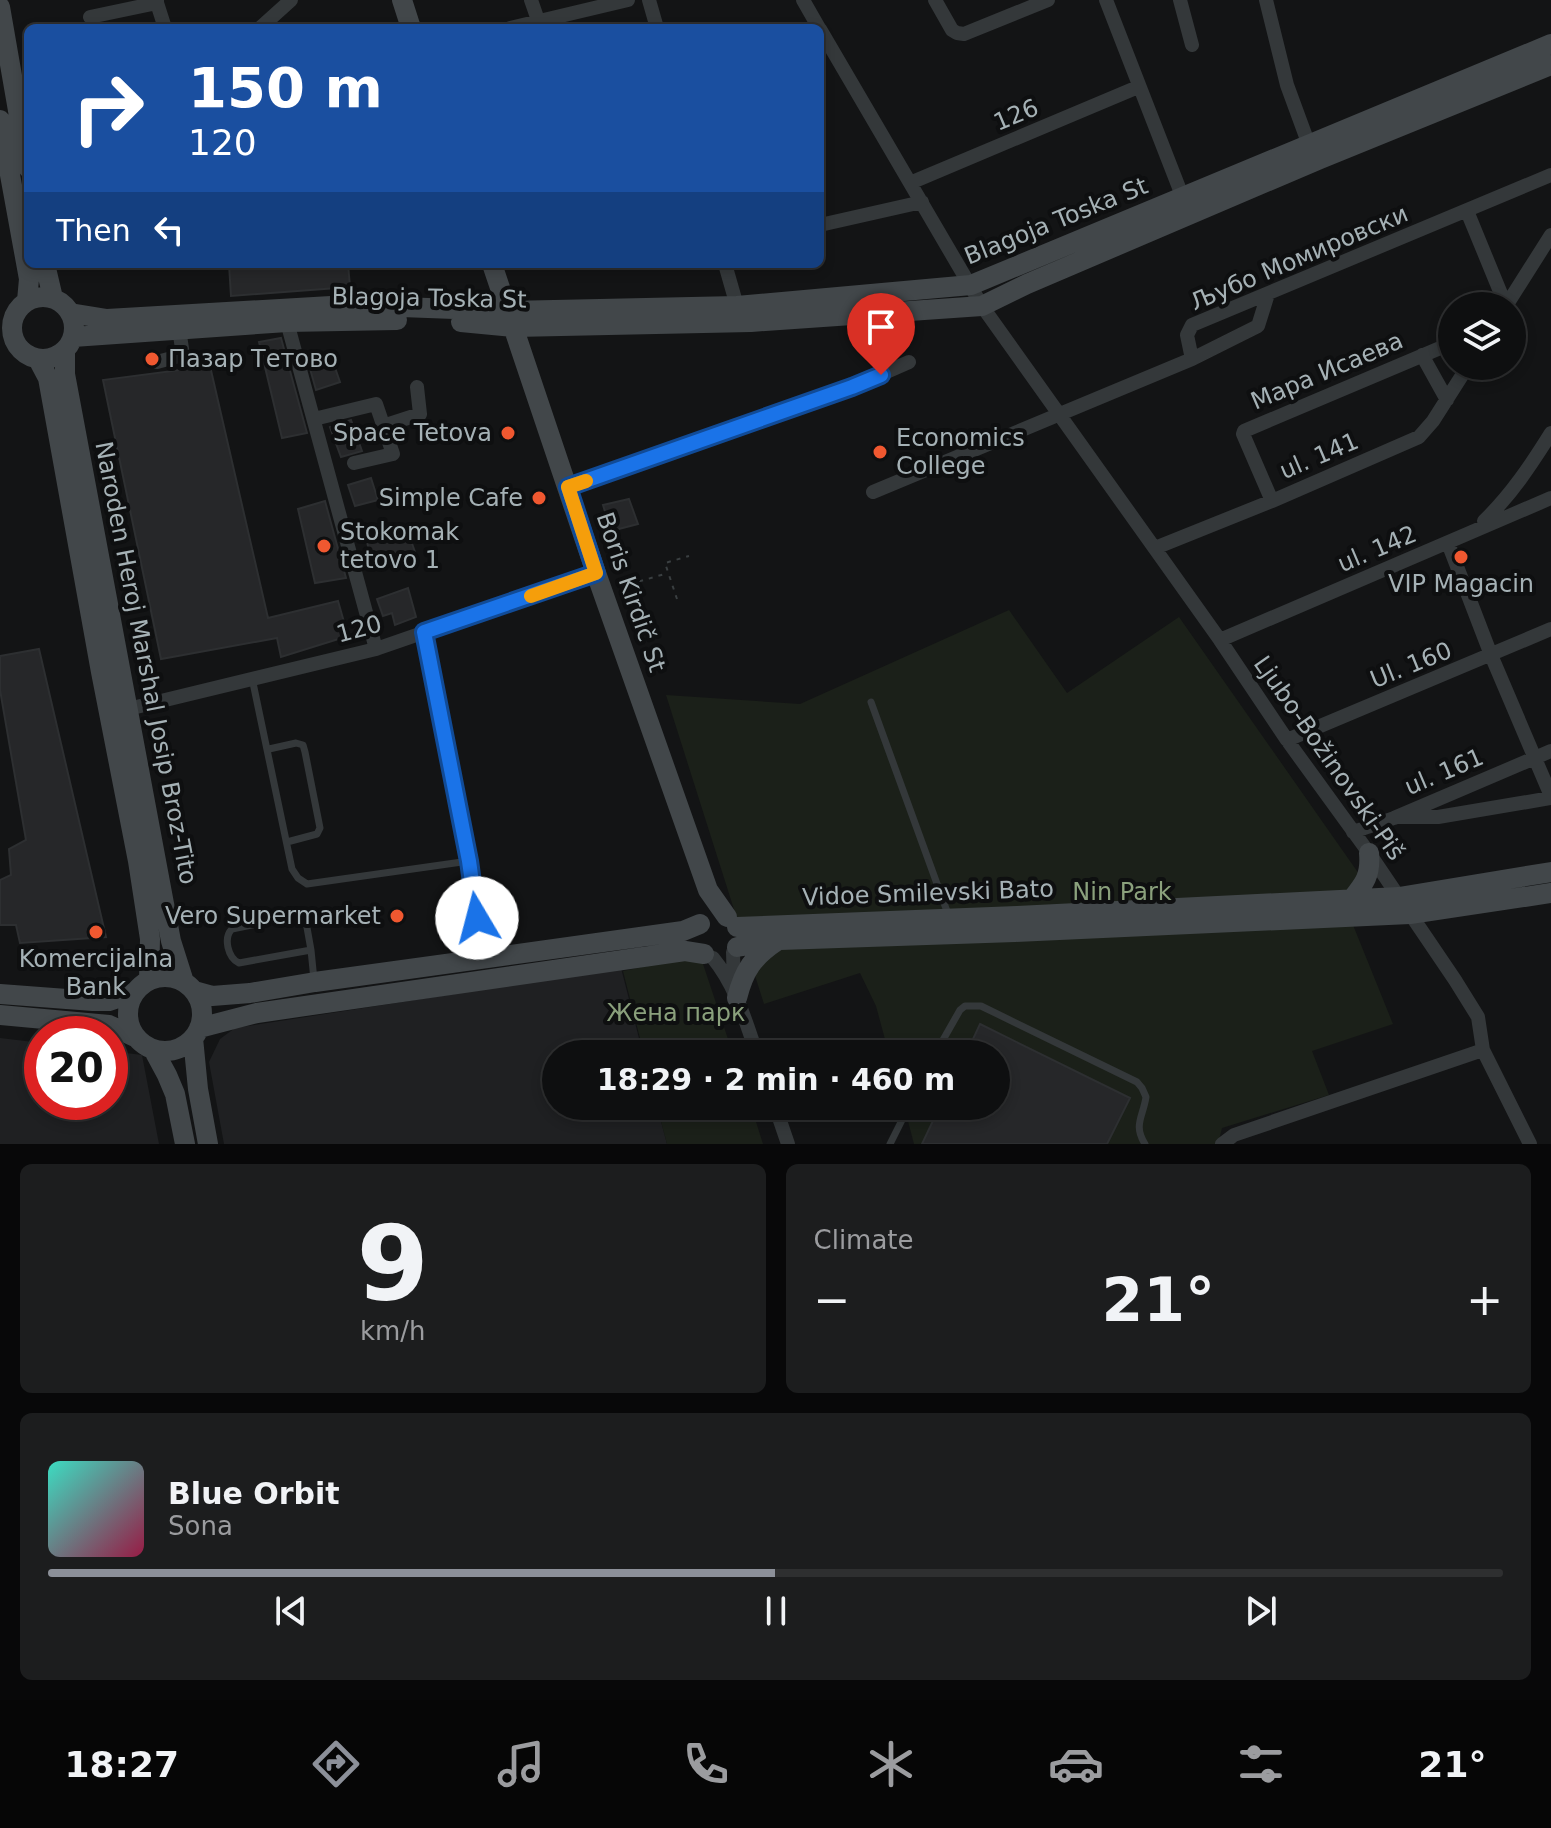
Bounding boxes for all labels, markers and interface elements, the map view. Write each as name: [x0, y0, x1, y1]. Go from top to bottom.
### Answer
text: 150 m: [188, 55, 383, 120]
icon: right: [56, 56, 160, 160]
street label: 126: [989, 93, 1043, 137]
text: 120: [188, 122, 257, 163]
street label: Blagoja Toska St: [960, 171, 1152, 271]
street label: Љубо Момировски: [1186, 199, 1412, 317]
icon: left: [147, 208, 191, 252]
text: Then: [56, 213, 131, 248]
street label: Blagoja Toska St: [331, 282, 527, 314]
map controls: [1438, 292, 1526, 380]
button: layers: [1438, 292, 1526, 380]
pin: [847, 293, 915, 375]
icon: arrive: [859, 305, 903, 349]
street label: Мара Исаева: [1247, 326, 1407, 416]
place label: Пазар Тетово: [168, 345, 338, 373]
marker: Пазар Тетово: [143, 350, 161, 368]
place label: Space Tetova: [333, 419, 492, 447]
marker: Space Tetova: [499, 424, 517, 442]
place label: Economics College: [896, 424, 1025, 480]
street label: ul. 141: [1275, 427, 1363, 485]
street label: Naroden Heroj Marshal Josip Broz-Tito: [89, 439, 203, 887]
marker: Economics College: [871, 443, 889, 461]
place label: Simple Cafe: [379, 484, 523, 512]
marker: Simple Cafe: [530, 489, 548, 507]
street label: Boris Kirdič St: [591, 508, 671, 676]
place label: Stokomak tetovo 1: [340, 518, 459, 574]
street label: ul. 142: [1333, 520, 1421, 578]
marker: Stokomak tetovo 1: [315, 537, 333, 555]
marker: VIP Magacin: [1452, 548, 1470, 566]
place label: VIP Magacin: [1388, 570, 1534, 598]
street label: 120: [333, 610, 385, 648]
street label: Ul. 160: [1366, 636, 1456, 694]
street label: Ljubo-Božinovski-Piš: [1248, 651, 1410, 865]
street label: ul. 161: [1400, 743, 1488, 801]
street label: Vidoe Smilevski Bato: [802, 875, 1054, 911]
position arrow: [435, 876, 519, 960]
park label: Nin Park: [1072, 878, 1172, 906]
place label: Vero Supermarket: [165, 902, 381, 930]
marker: Vero Supermarket: [388, 907, 406, 925]
marker: Komercijalna Bank: [87, 923, 105, 941]
place label: Komercijalna Bank: [19, 945, 173, 1001]
park label: Жена парк: [607, 999, 745, 1027]
speed limit sign: 20: [24, 1016, 128, 1120]
text: 18:29 · 2 min · 460 m: [597, 1062, 955, 1097]
text: 9: [357, 1203, 429, 1325]
text: Climate: [814, 1225, 914, 1255]
text: 21°: [1102, 1265, 1215, 1335]
text: −: [814, 1274, 850, 1325]
text: +: [1466, 1274, 1503, 1325]
text: km/h: [360, 1316, 426, 1346]
text: Blue Orbit: [168, 1476, 340, 1511]
text: Sona: [168, 1511, 233, 1541]
icon: previous: [269, 1589, 313, 1633]
icon: pause: [754, 1589, 798, 1633]
icon: next: [1239, 1589, 1283, 1633]
icon: directions: [308, 1736, 364, 1792]
icon: music: [493, 1736, 549, 1792]
icon: phone: [678, 1736, 734, 1792]
icon: climate: [863, 1736, 919, 1792]
icon: car: [1048, 1736, 1104, 1792]
icon: filters: [1233, 1736, 1289, 1792]
text: 18:27: [65, 1744, 179, 1785]
text: 21°: [1418, 1744, 1486, 1785]

